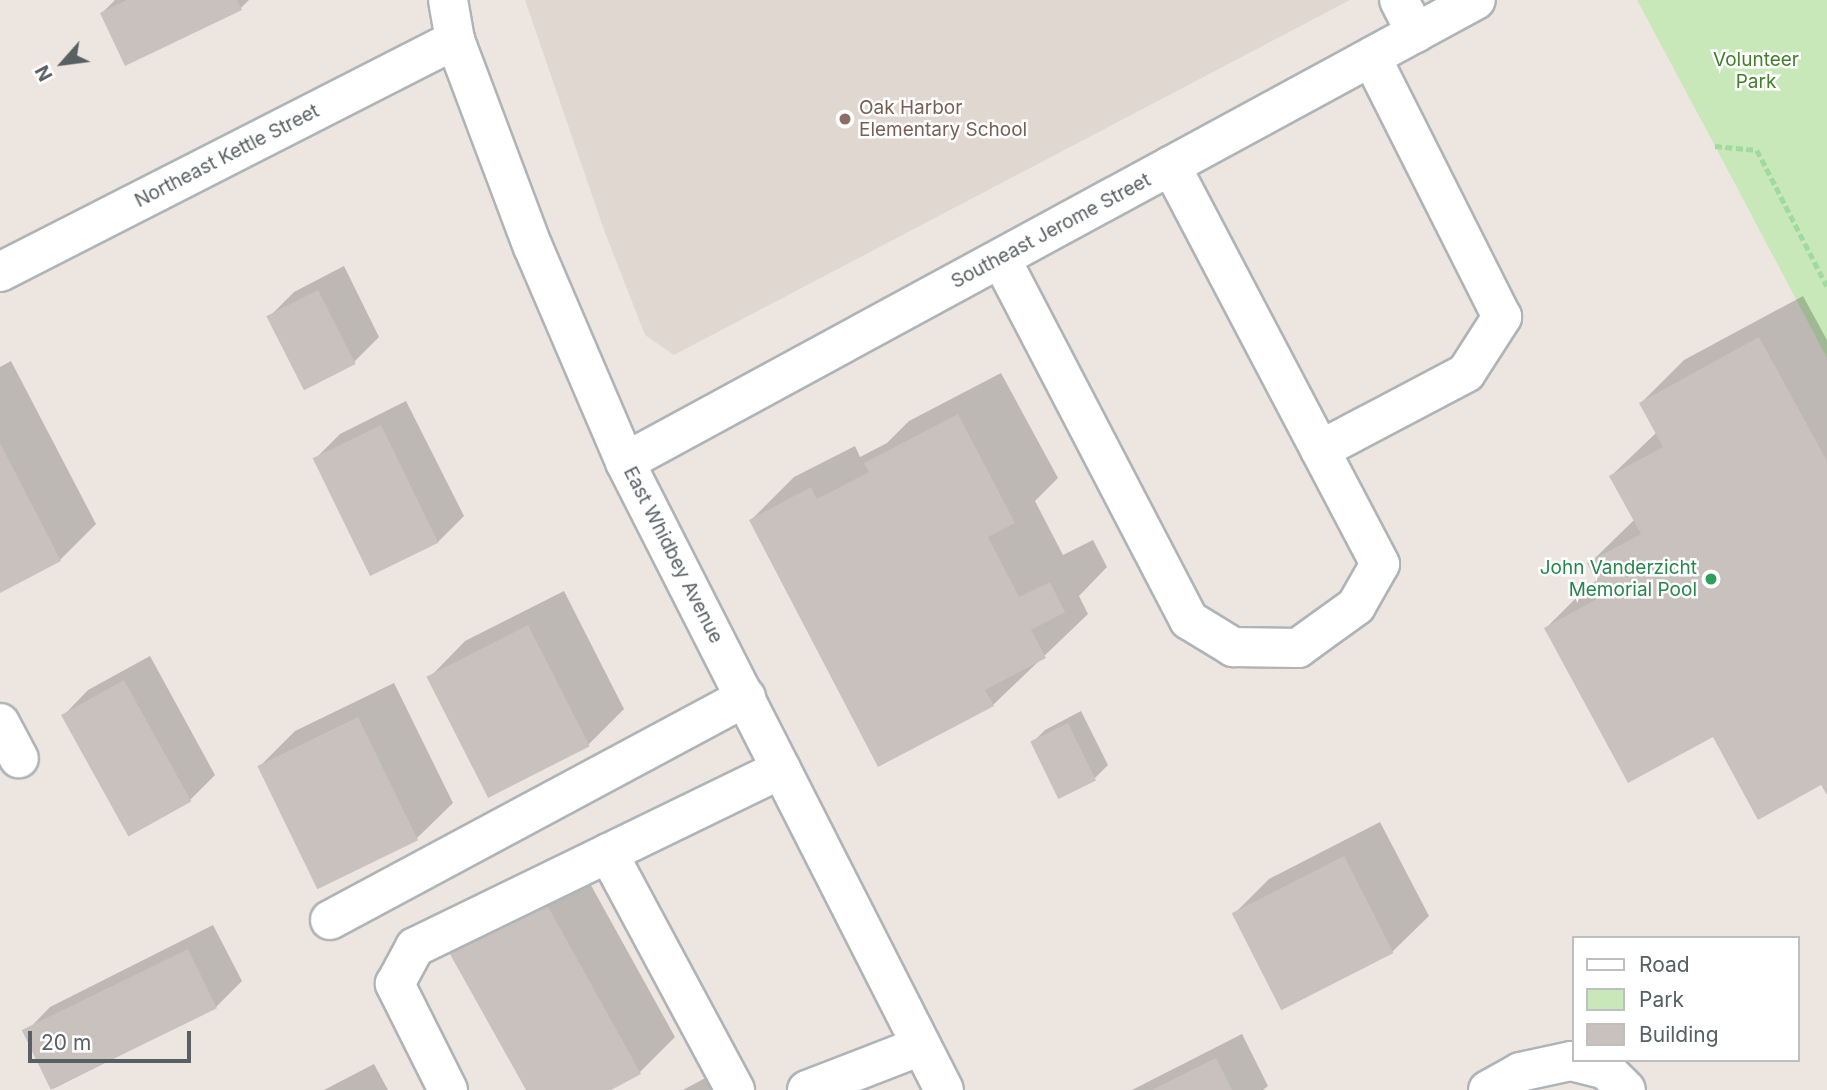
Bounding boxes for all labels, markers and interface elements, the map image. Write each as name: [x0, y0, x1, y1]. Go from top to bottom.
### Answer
north arrow: [28, 28, 98, 98]
park label: Volunteer Park: [1713, 49, 1799, 93]
text: N: [30, 61, 58, 85]
place label: Oak Harbor Elementary School: [859, 97, 1027, 141]
street label: Northeast Kettle Street: [131, 100, 323, 212]
marker: Oak Harbor Elementary School: [837, 111, 853, 127]
street label: Southeast Jerome Street: [947, 169, 1155, 293]
street label: East Whidbey Avenue: [619, 463, 727, 647]
place label: John Vanderzicht Memorial Pool: [1540, 557, 1697, 601]
marker: John Vanderzicht Memorial Pool: [1703, 571, 1719, 587]
legend: [1572, 936, 1799, 1062]
text: Road: [1639, 952, 1690, 977]
text: Park: [1639, 987, 1684, 1012]
scale bar: [32, 1016, 194, 1060]
text: Building: [1639, 1022, 1719, 1047]
text: 20 m: [41, 1030, 91, 1055]

